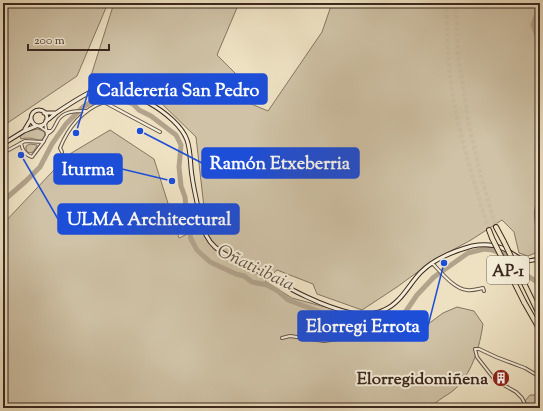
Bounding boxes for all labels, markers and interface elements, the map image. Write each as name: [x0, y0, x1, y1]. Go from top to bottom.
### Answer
scale bar: [28, 26, 109, 52]
text: 200 m: [34, 32, 65, 50]
callout: Calderería San Pedro: [89, 74, 267, 104]
text: Calderería San Pedro: [97, 79, 260, 105]
callout: Ramón Etxeberria: [202, 148, 359, 178]
text: Ramón Etxeberria: [210, 152, 351, 178]
callout: Iturma: [54, 154, 122, 184]
text: Iturma: [62, 158, 115, 184]
callout: ULMA Architectural: [58, 204, 239, 234]
text: ULMA Architectural: [67, 208, 232, 234]
water label: Oñati ibaia: [212, 239, 298, 299]
road number: AP-1: [487, 256, 529, 284]
callout: Elorregi Errota: [298, 311, 428, 341]
text: Elorregi Errota: [306, 315, 421, 341]
place label: Elorregidomiñena: [357, 368, 488, 392]
building icon: Elorregidomiñena: [491, 368, 511, 388]

